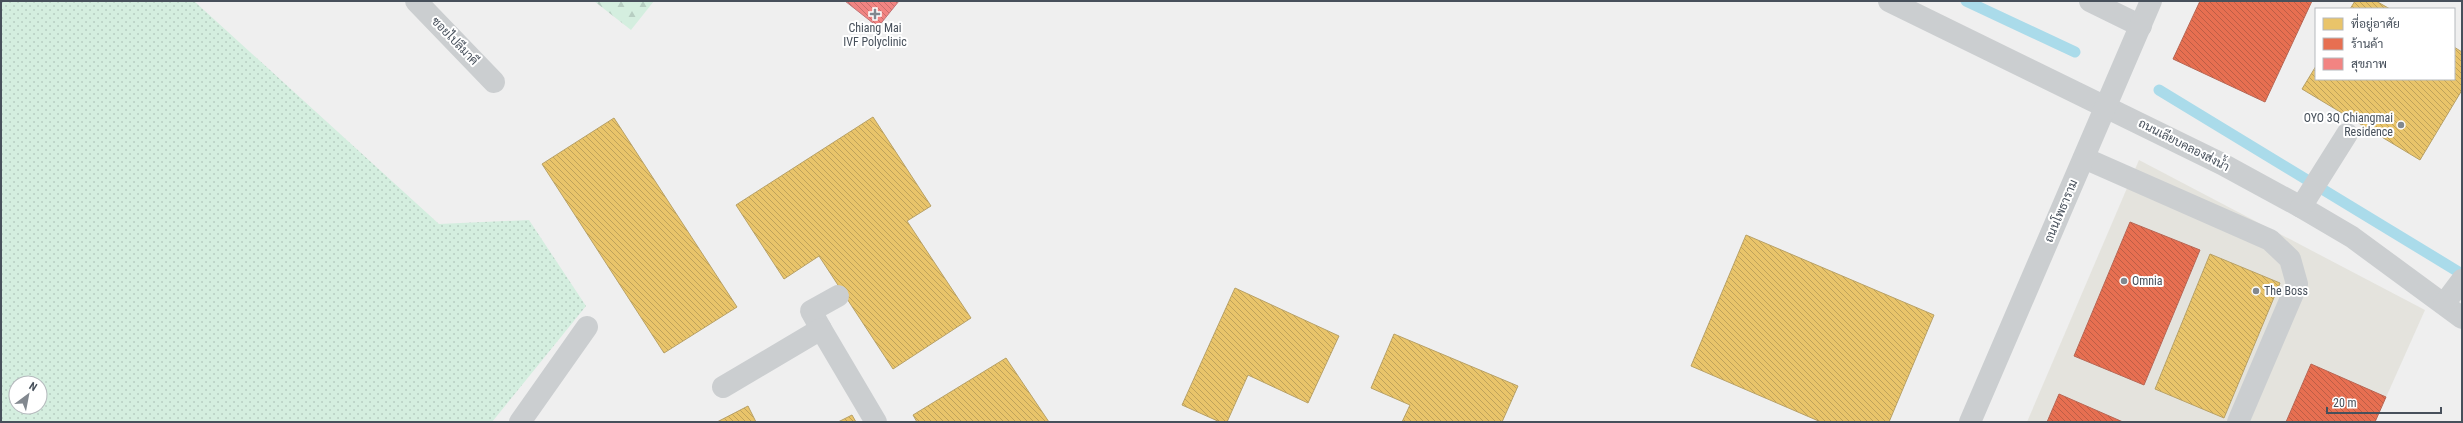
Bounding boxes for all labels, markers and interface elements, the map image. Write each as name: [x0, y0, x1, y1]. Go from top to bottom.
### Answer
marker: Chiang Mai IVF Polyclinic: [869, 8, 881, 20]
legend: [2315, 8, 2455, 80]
street label: ซอยไปลีมาคี: [429, 13, 482, 68]
text: ที่อยู่อาศัย: [2351, 13, 2400, 32]
place label: Chiang Mai IVF Polyclinic: [843, 21, 907, 49]
text: ร้านค้า: [2351, 37, 2383, 51]
text: สุขภาพ: [2351, 57, 2387, 73]
place label: OYO 3Q Chiangmai Residence: [2304, 111, 2393, 139]
street label: ถนนเลียบคลองส่งน้ำ: [2136, 112, 2234, 174]
marker: OYO 3Q Chiangmai Residence: [2396, 120, 2406, 130]
street label: ถนนโพธาราม: [2041, 177, 2080, 244]
place label: Omnia: [2132, 274, 2163, 288]
marker: Omnia: [2119, 276, 2129, 286]
place label: The Boss: [2264, 284, 2308, 298]
marker: The Boss: [2251, 286, 2261, 296]
north arrow: [8, 375, 48, 415]
text: N: [27, 380, 40, 394]
scale bar: [2327, 389, 2441, 415]
text: 20 m: [2333, 396, 2357, 410]

